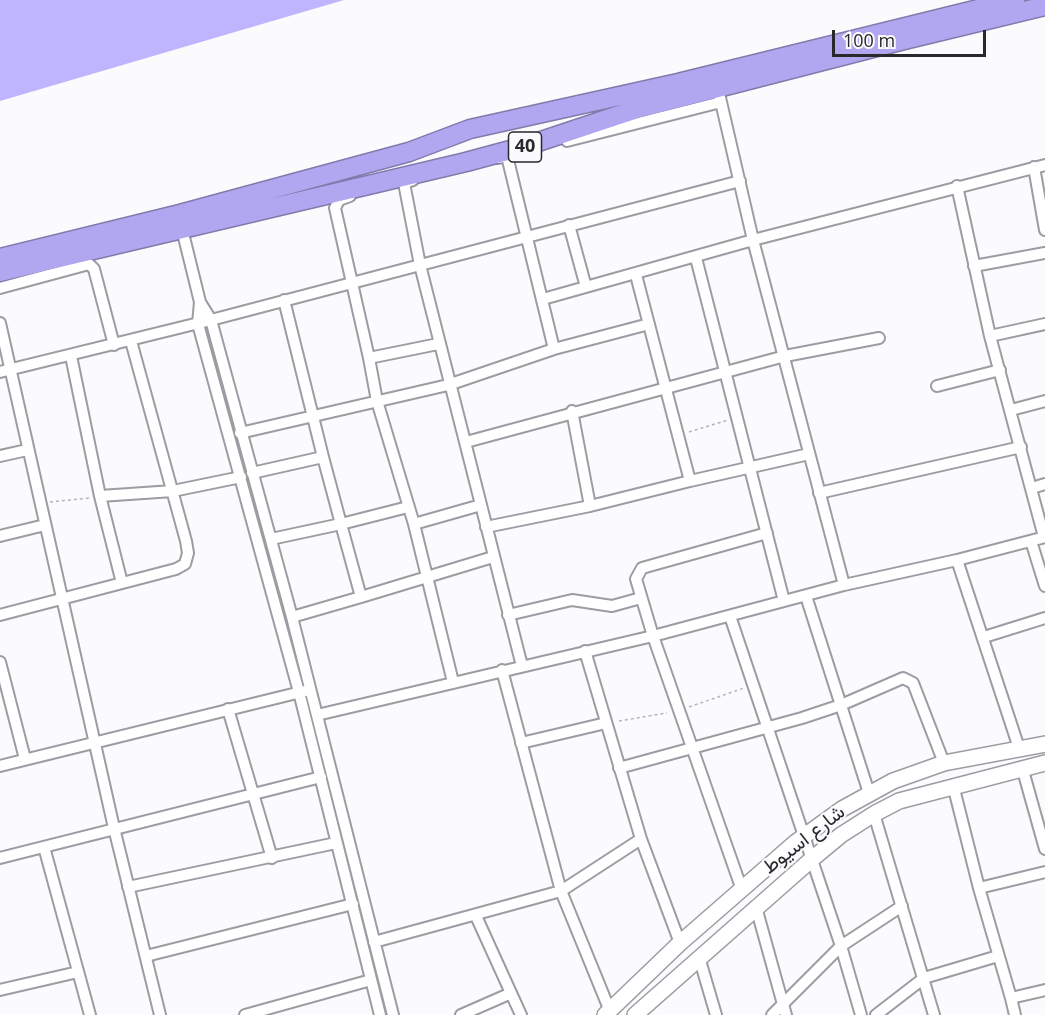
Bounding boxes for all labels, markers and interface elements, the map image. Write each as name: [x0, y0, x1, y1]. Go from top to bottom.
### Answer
scale bar: [835, 18, 990, 56]
text: 100 m: [843, 28, 895, 52]
road number: 40: [508, 132, 542, 162]
street label: شارع اسيوط: [758, 800, 850, 880]

